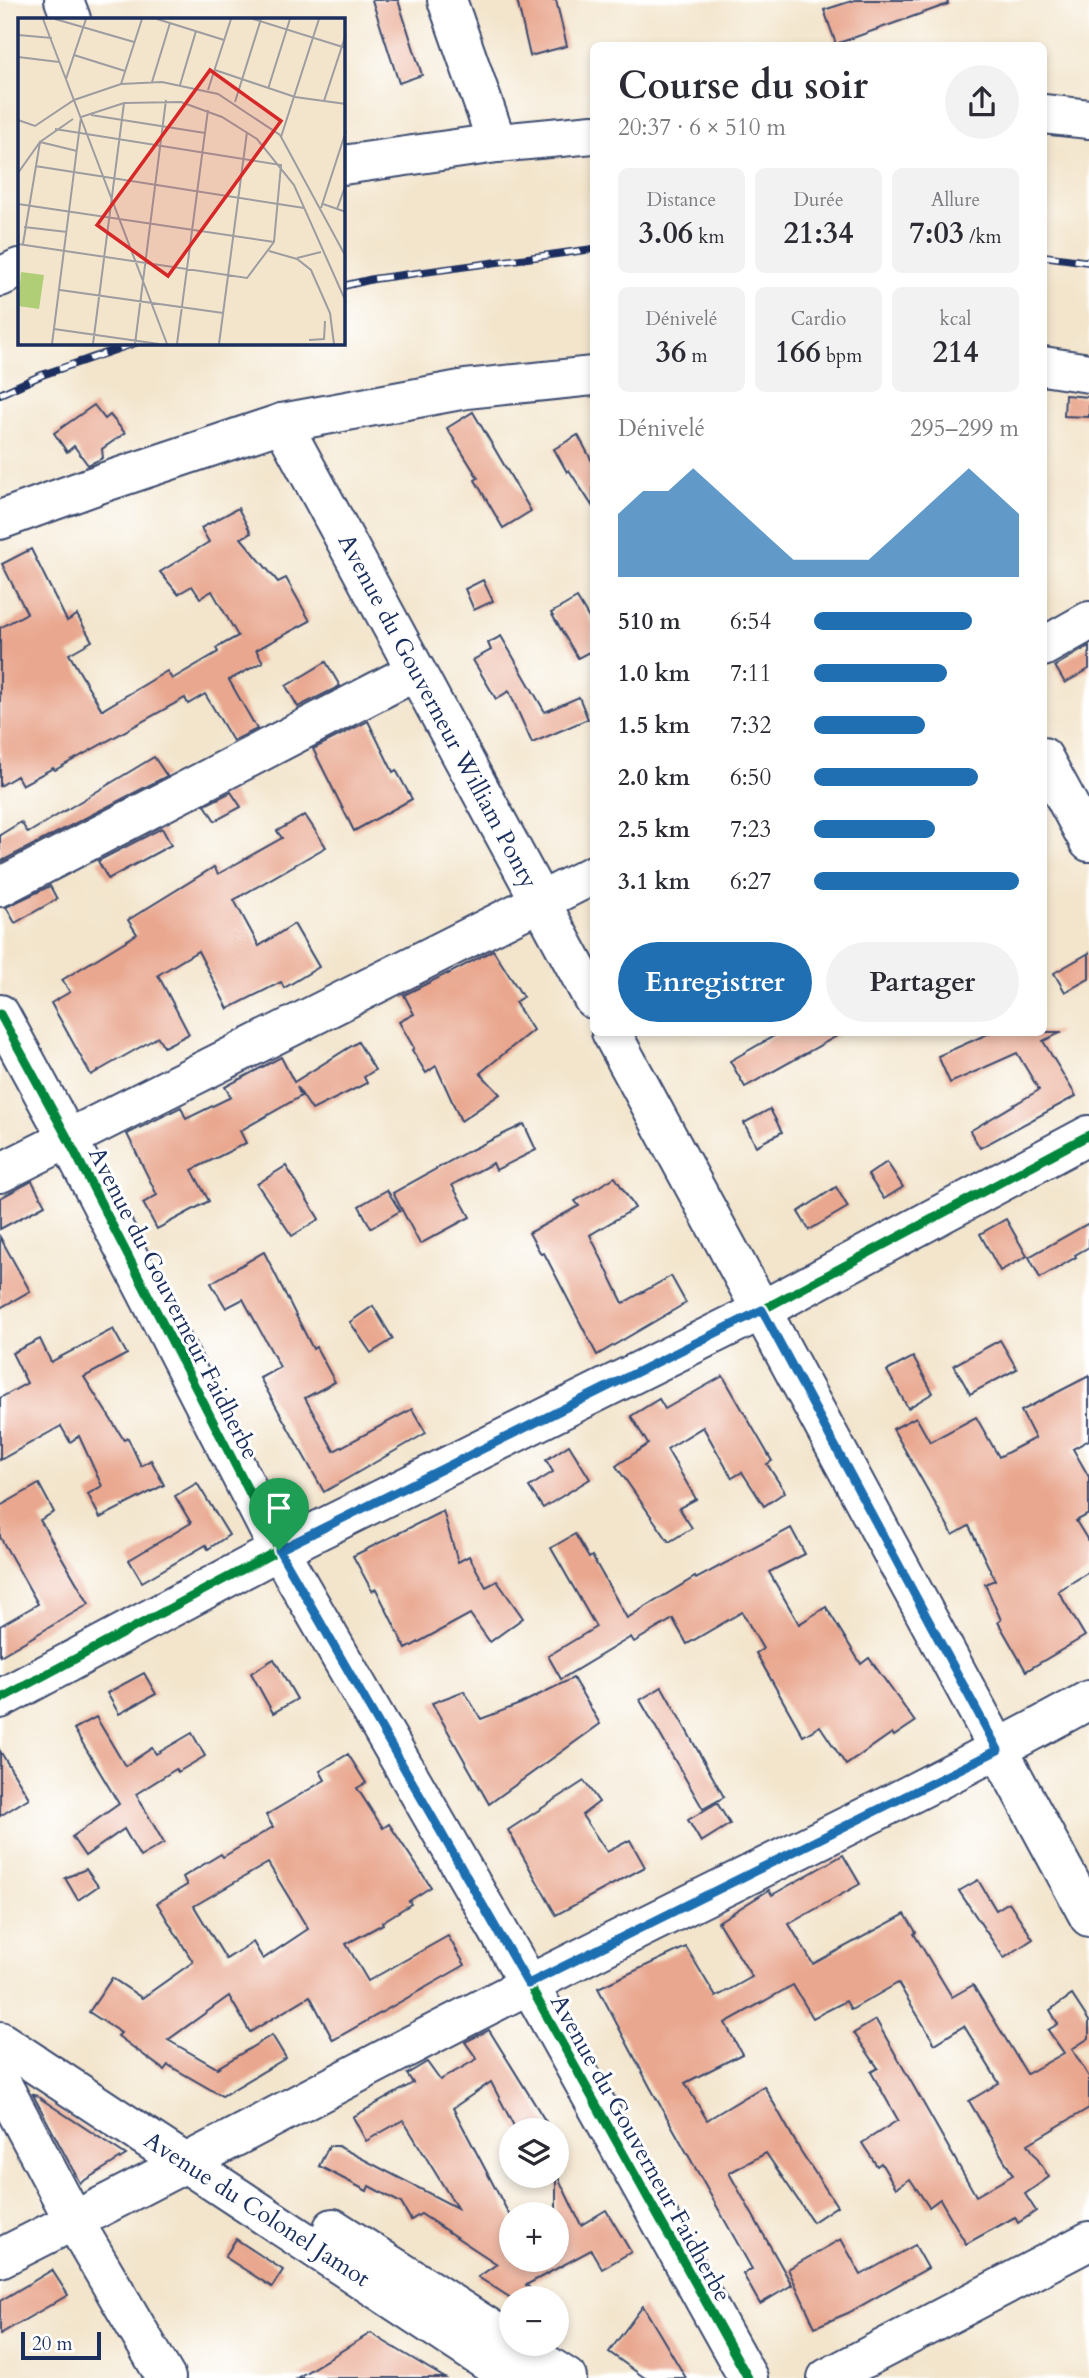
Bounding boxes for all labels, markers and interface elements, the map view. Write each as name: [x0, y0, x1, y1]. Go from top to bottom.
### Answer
inset map: [18, 18, 345, 345]
text: Course du soir: [618, 60, 868, 112]
button: share: [945, 65, 1019, 139]
text: 20:37 · 6 × 510 m: [618, 112, 786, 143]
text: Distance: [647, 187, 716, 213]
text: Durée: [793, 187, 844, 213]
text: Allure: [931, 187, 980, 213]
text: 3.06: [638, 213, 693, 254]
text: 21:34: [783, 213, 854, 254]
text: 7:03: [909, 213, 964, 254]
text: km: [693, 224, 725, 250]
text: /km: [964, 224, 1002, 250]
text: Dénivelé: [646, 306, 717, 332]
text: Cardio: [791, 306, 846, 332]
text: kcal: [940, 306, 971, 332]
text: 36: [656, 332, 686, 373]
text: 166: [775, 332, 821, 373]
text: 214: [932, 332, 979, 373]
text: m: [686, 343, 707, 369]
text: bpm: [821, 343, 862, 369]
text: Dénivelé: [618, 413, 705, 444]
text: 295–299 m: [910, 413, 1019, 444]
street label: Avenue du Gouverneur William Ponty: [330, 528, 545, 894]
text: 510 m: [618, 606, 681, 637]
text: 6:54: [730, 606, 771, 637]
text: 1.0 km: [618, 658, 690, 689]
text: 7:11: [730, 658, 771, 689]
text: 1.5 km: [618, 710, 690, 741]
text: 7:32: [730, 710, 771, 741]
text: 2.0 km: [618, 762, 690, 793]
text: 6:50: [730, 762, 771, 793]
text: 2.5 km: [618, 814, 690, 845]
text: 7:23: [730, 814, 771, 845]
text: 3.1 km: [618, 866, 690, 897]
text: 6:27: [730, 866, 771, 897]
button: Enregistrer: [618, 942, 812, 1022]
button: Partager: [826, 942, 1019, 1022]
street label: Avenue du Gouverneur Faidherbe: [80, 1141, 267, 1465]
pin: [249, 1478, 309, 1550]
icon: arrive: [260, 1489, 298, 1527]
street label: Avenue du Gouverneur Faidherbe: [542, 1989, 739, 2308]
map controls: [499, 2118, 569, 2356]
button: layers: [499, 2118, 569, 2188]
street label: Avenue du Colonel Jamot: [137, 2124, 377, 2295]
button: +: [499, 2202, 569, 2272]
button: −: [499, 2286, 569, 2356]
scale bar: [21, 2329, 102, 2361]
text: 20 m: [32, 2331, 73, 2357]

